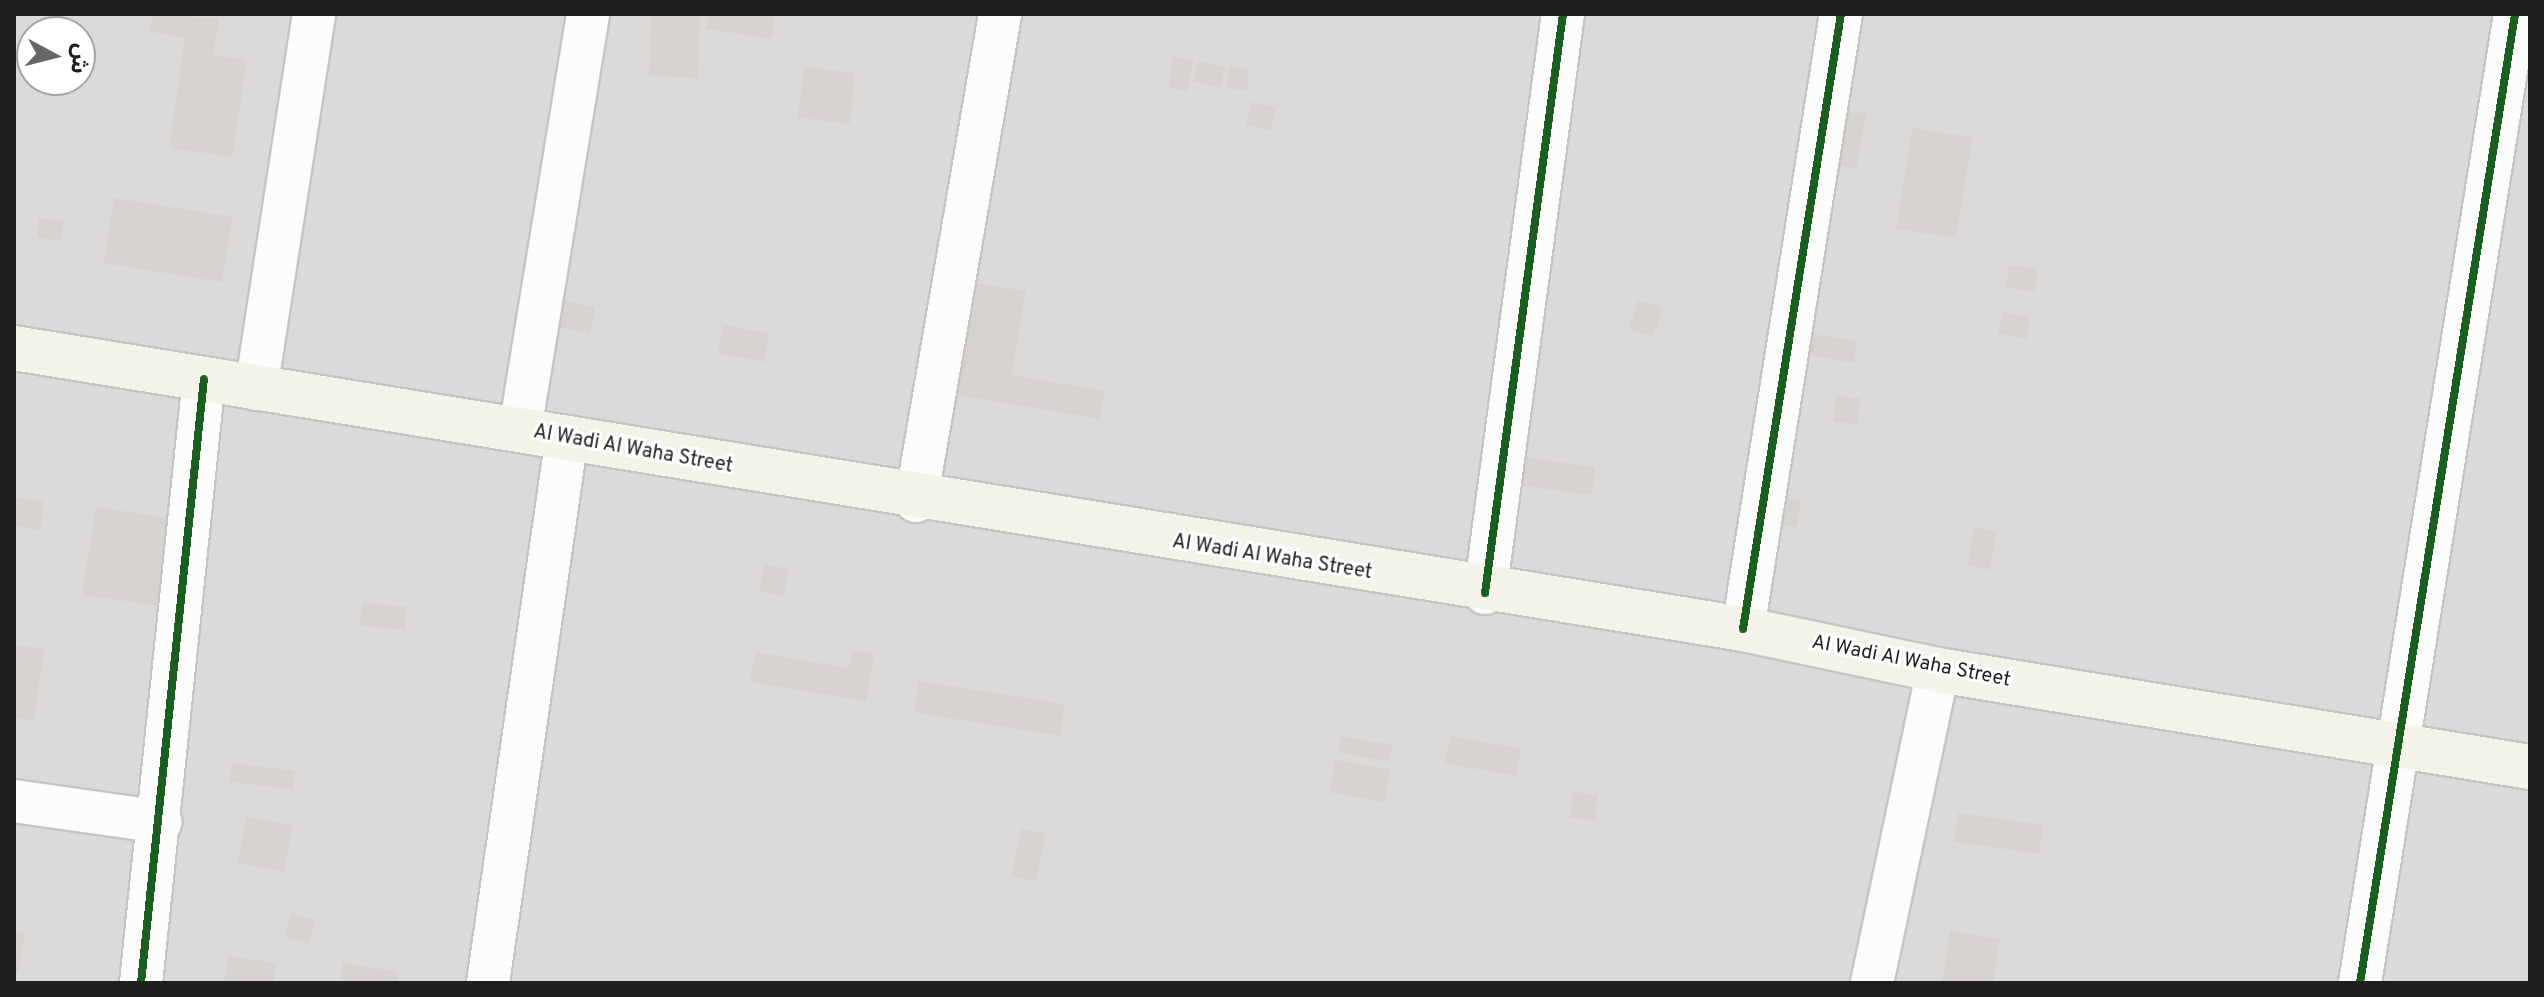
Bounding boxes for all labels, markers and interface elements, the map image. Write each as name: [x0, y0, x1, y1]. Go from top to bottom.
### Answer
north arrow: [16, 16, 96, 96]
text: ش: [63, 42, 94, 75]
street label: Al Wadi Al Waha Street: [531, 421, 735, 479]
street label: Al Wadi Al Waha Street: [1170, 530, 1374, 586]
street label: Al Wadi Al Waha Street: [1809, 631, 2013, 693]

